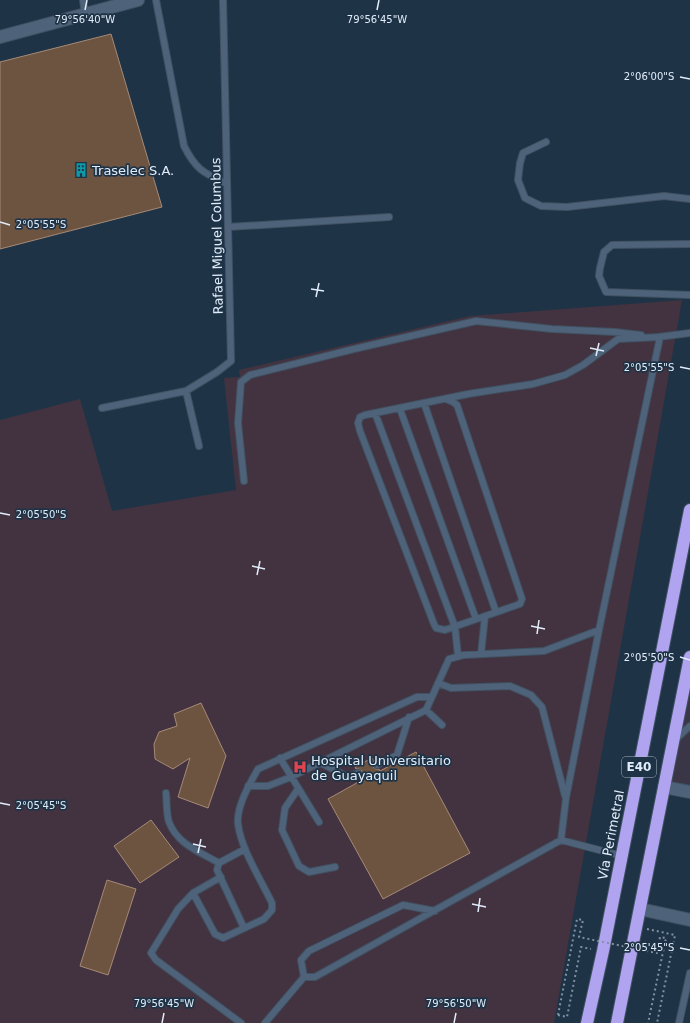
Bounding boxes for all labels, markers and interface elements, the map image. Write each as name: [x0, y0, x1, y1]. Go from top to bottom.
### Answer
text: 79°56'40"W: [55, 14, 115, 25]
text: 79°56'45"W: [347, 14, 407, 25]
text: 2°06'00"S: [624, 71, 674, 82]
street label: Rafael Miguel Columbus: [208, 157, 226, 315]
building icon: Traselec S.A.: [73, 162, 89, 178]
place label: Traselec S.A.: [91, 163, 174, 178]
text: 2°05'55"S: [16, 219, 66, 230]
text: 2°05'55"S: [624, 362, 674, 373]
text: 2°05'50"S: [16, 509, 66, 520]
text: 2°05'50"S: [624, 652, 674, 663]
place label: Hospital Universitario de Guayaquil: [311, 753, 451, 783]
road number: E40: [622, 757, 656, 777]
hospital icon: Hospital Universitario de Guayaquil: [292, 759, 308, 775]
street label: Vía Perimetral: [595, 789, 627, 881]
text: 2°05'45"S: [16, 800, 66, 811]
text: 2°05'45"S: [624, 942, 674, 953]
text: 79°56'45"W: [134, 998, 194, 1009]
text: 79°56'50"W: [426, 998, 486, 1009]

